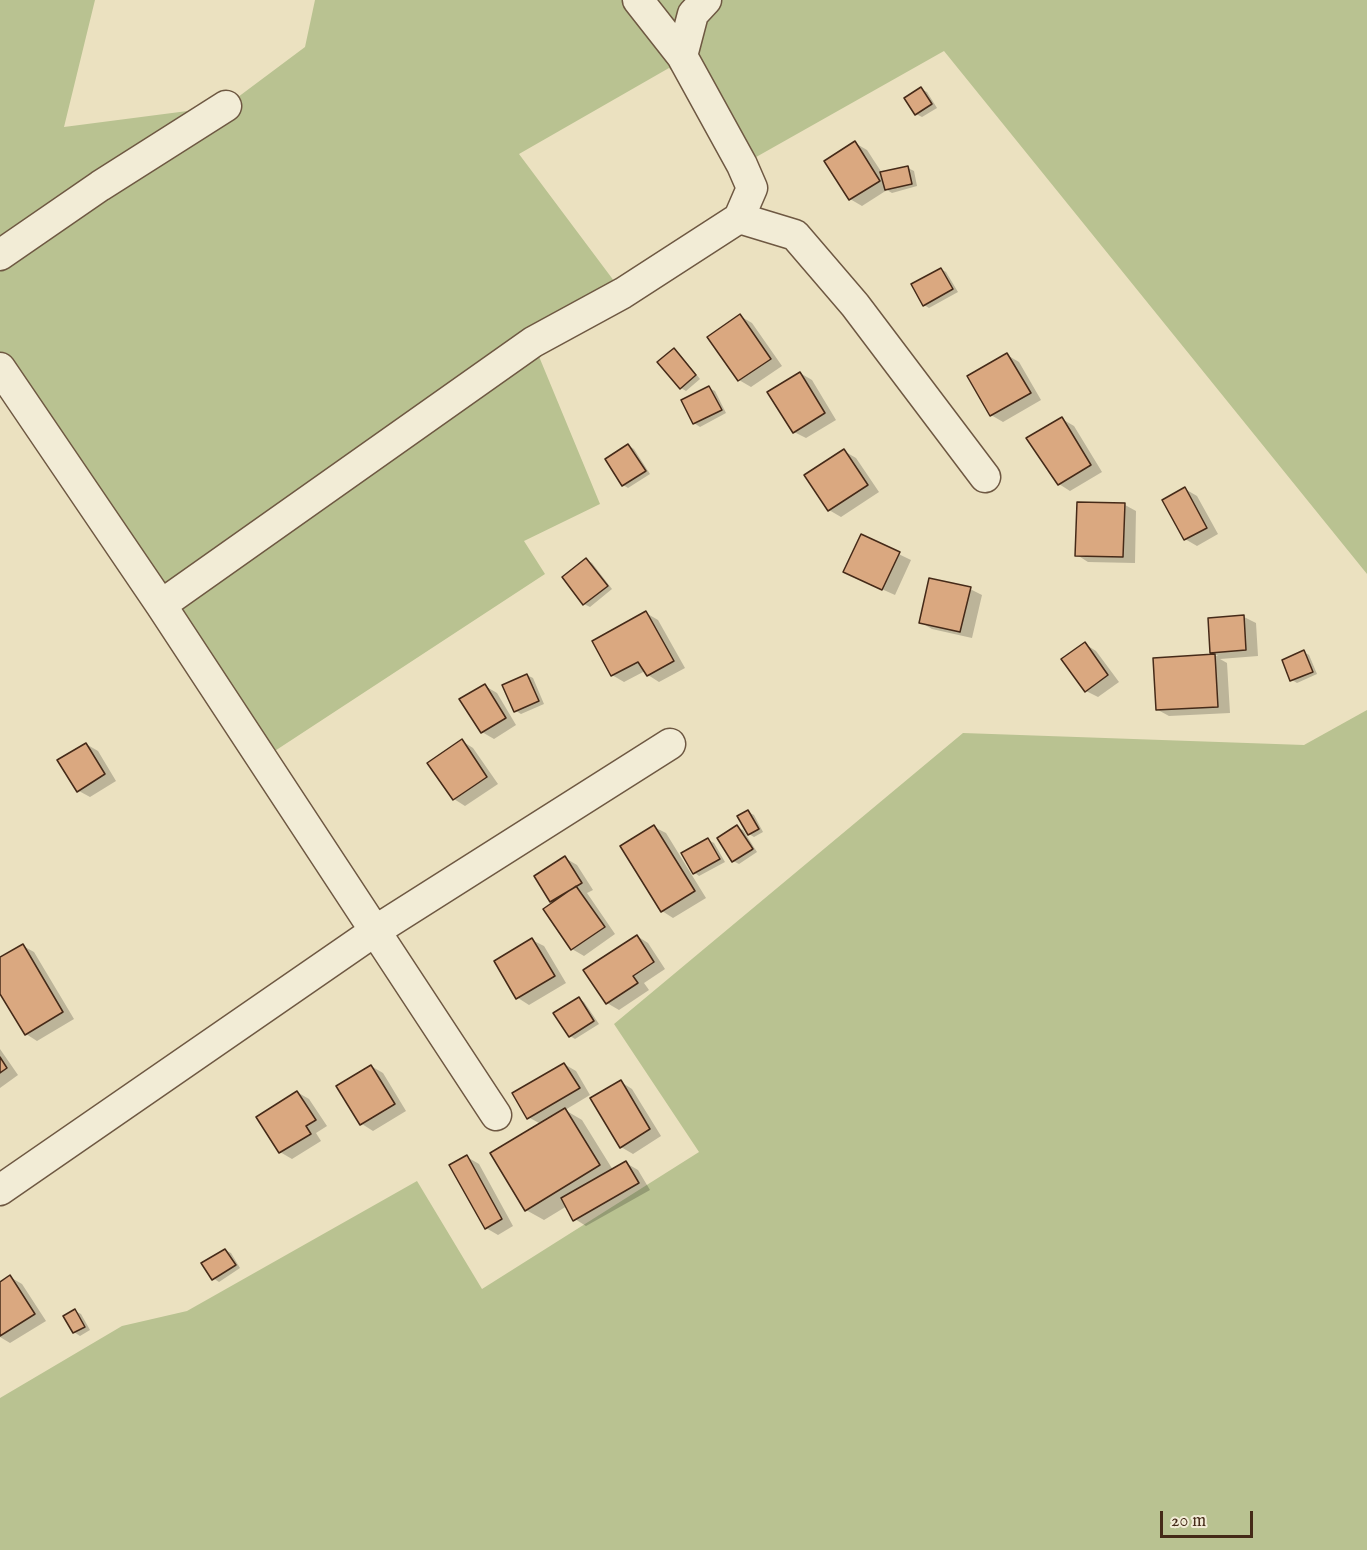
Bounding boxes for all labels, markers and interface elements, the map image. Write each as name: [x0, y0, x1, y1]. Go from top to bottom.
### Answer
scale bar: [1163, 1499, 1256, 1537]
text: 20 m: [1171, 1510, 1206, 1533]

